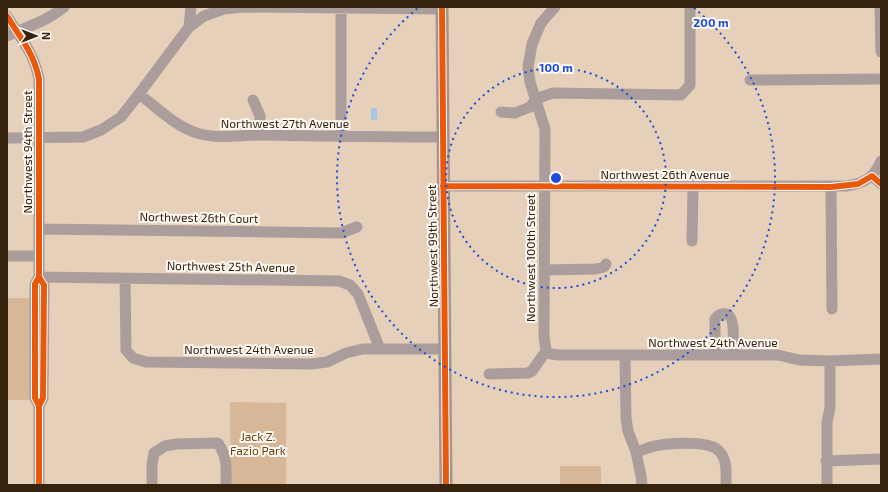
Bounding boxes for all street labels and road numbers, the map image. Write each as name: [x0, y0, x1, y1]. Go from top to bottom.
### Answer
street label: Northwest 94th Street: [20, 90, 34, 214]
street label: Northwest 27th Avenue: [221, 116, 349, 130]
street label: Northwest 26th Avenue: [600, 167, 730, 181]
street label: Northwest 99th Street: [424, 184, 440, 307]
street label: Northwest 100th Street: [523, 194, 537, 322]
street label: Northwest 26th Court: [139, 209, 259, 225]
street label: Northwest 25th Avenue: [167, 258, 295, 274]
street label: Northwest 24th Avenue: [648, 335, 778, 349]
street label: Northwest 24th Avenue: [184, 342, 314, 356]

